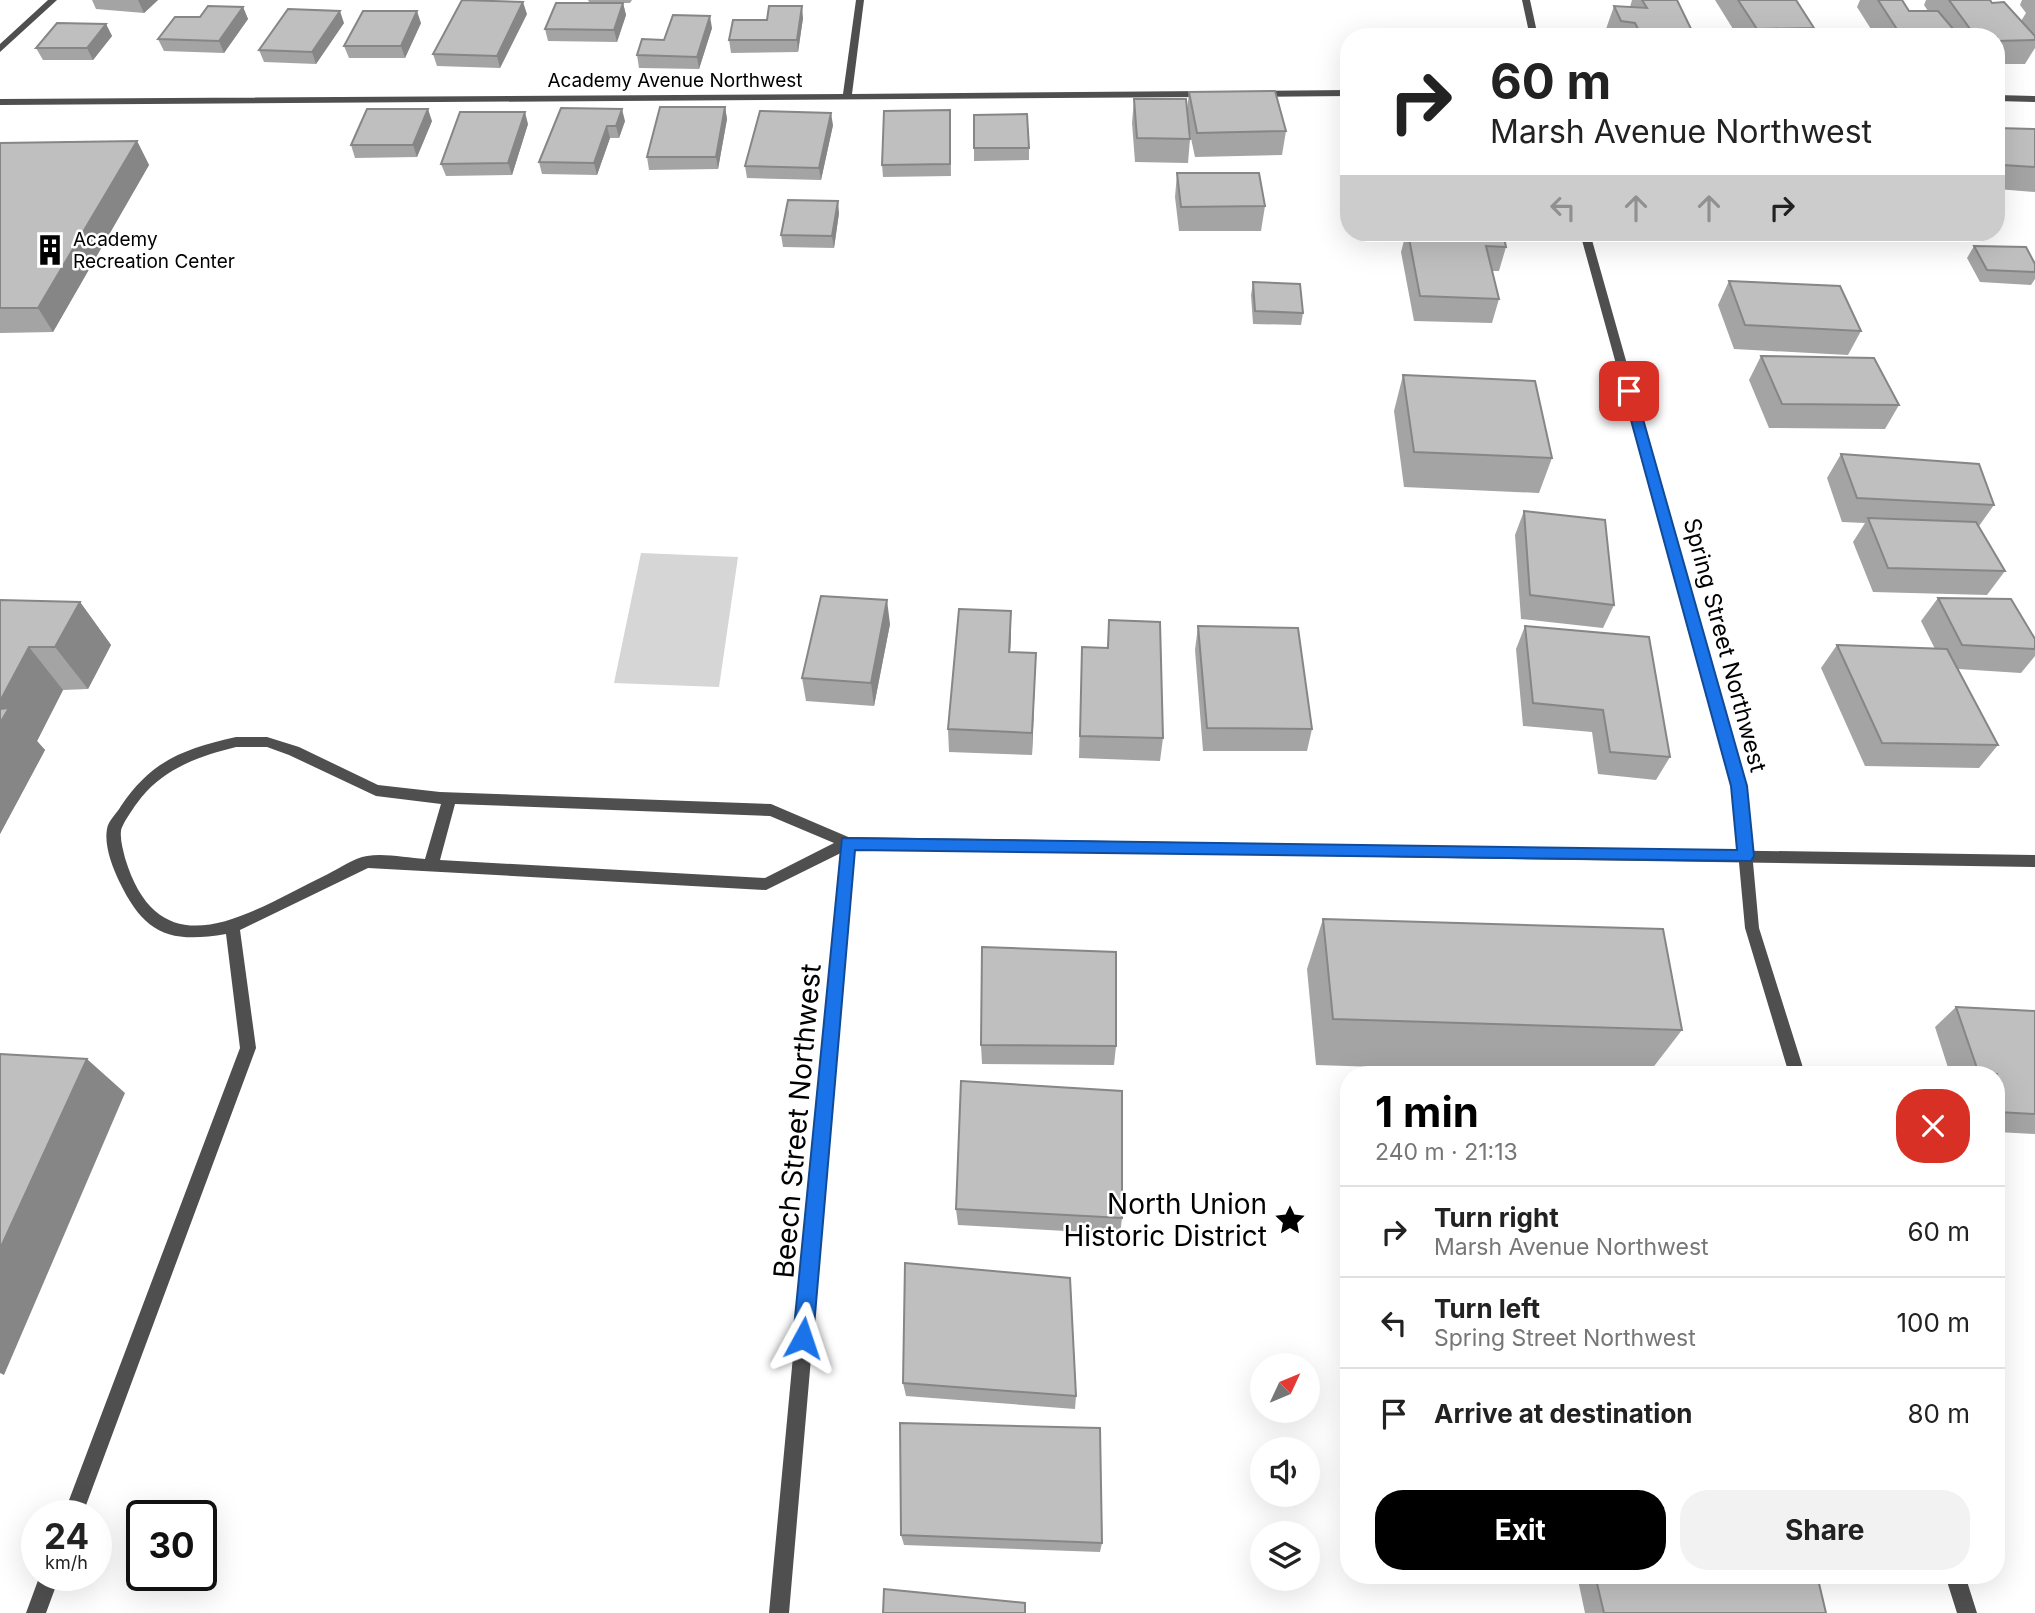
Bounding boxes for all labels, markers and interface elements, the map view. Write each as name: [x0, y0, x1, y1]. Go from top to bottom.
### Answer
text: 60 m: [1490, 52, 1611, 111]
icon: right: [1375, 56, 1466, 147]
street label: Academy Avenue Northwest: [547, 69, 803, 92]
text: Marsh Avenue Northwest: [1490, 112, 1872, 151]
icon: left: [1544, 189, 1582, 227]
icon: ahead: [1617, 189, 1655, 227]
icon: ahead: [1690, 189, 1728, 227]
icon: right: [1763, 189, 1801, 227]
place label: Academy Recreation Center: [73, 228, 235, 273]
building icon: Academy Recreation Center: [33, 233, 67, 267]
pin: [1599, 361, 1659, 421]
icon: arrive: [1610, 372, 1648, 410]
street label: Spring Street Northwest: [1678, 515, 1773, 775]
street label: Beech Street Northwest: [766, 962, 828, 1280]
text: 1 min: [1375, 1086, 1479, 1137]
button: close: [1896, 1089, 1970, 1163]
text: 240 m · 21:13: [1375, 1138, 1518, 1166]
place label: North Union Historic District: [1063, 1187, 1267, 1253]
text: Turn right: [1434, 1202, 1559, 1233]
place icon: North Union Historic District: [1273, 1203, 1307, 1237]
icon: right: [1375, 1213, 1413, 1251]
text: 60 m: [1907, 1216, 1970, 1247]
text: Marsh Avenue Northwest: [1434, 1233, 1709, 1261]
text: Turn left: [1434, 1293, 1540, 1324]
position arrow: [766, 1301, 840, 1375]
icon: left: [1375, 1304, 1413, 1342]
text: 100 m: [1897, 1307, 1970, 1338]
text: Spring Street Northwest: [1434, 1324, 1696, 1352]
north arrow: [1250, 1353, 1320, 1423]
map controls: [1250, 1353, 1320, 1591]
icon: arrive: [1375, 1395, 1413, 1433]
text: Arrive at destination: [1434, 1398, 1693, 1429]
text: 80 m: [1907, 1398, 1970, 1429]
button: sound: [1250, 1437, 1320, 1507]
button: Exit: [1375, 1490, 1666, 1570]
button: Share: [1680, 1490, 1970, 1570]
speed limit sign: 30: [126, 1500, 217, 1591]
text: 24: [44, 1515, 89, 1557]
button: layers: [1250, 1521, 1320, 1591]
text: km/h: [45, 1552, 88, 1573]

